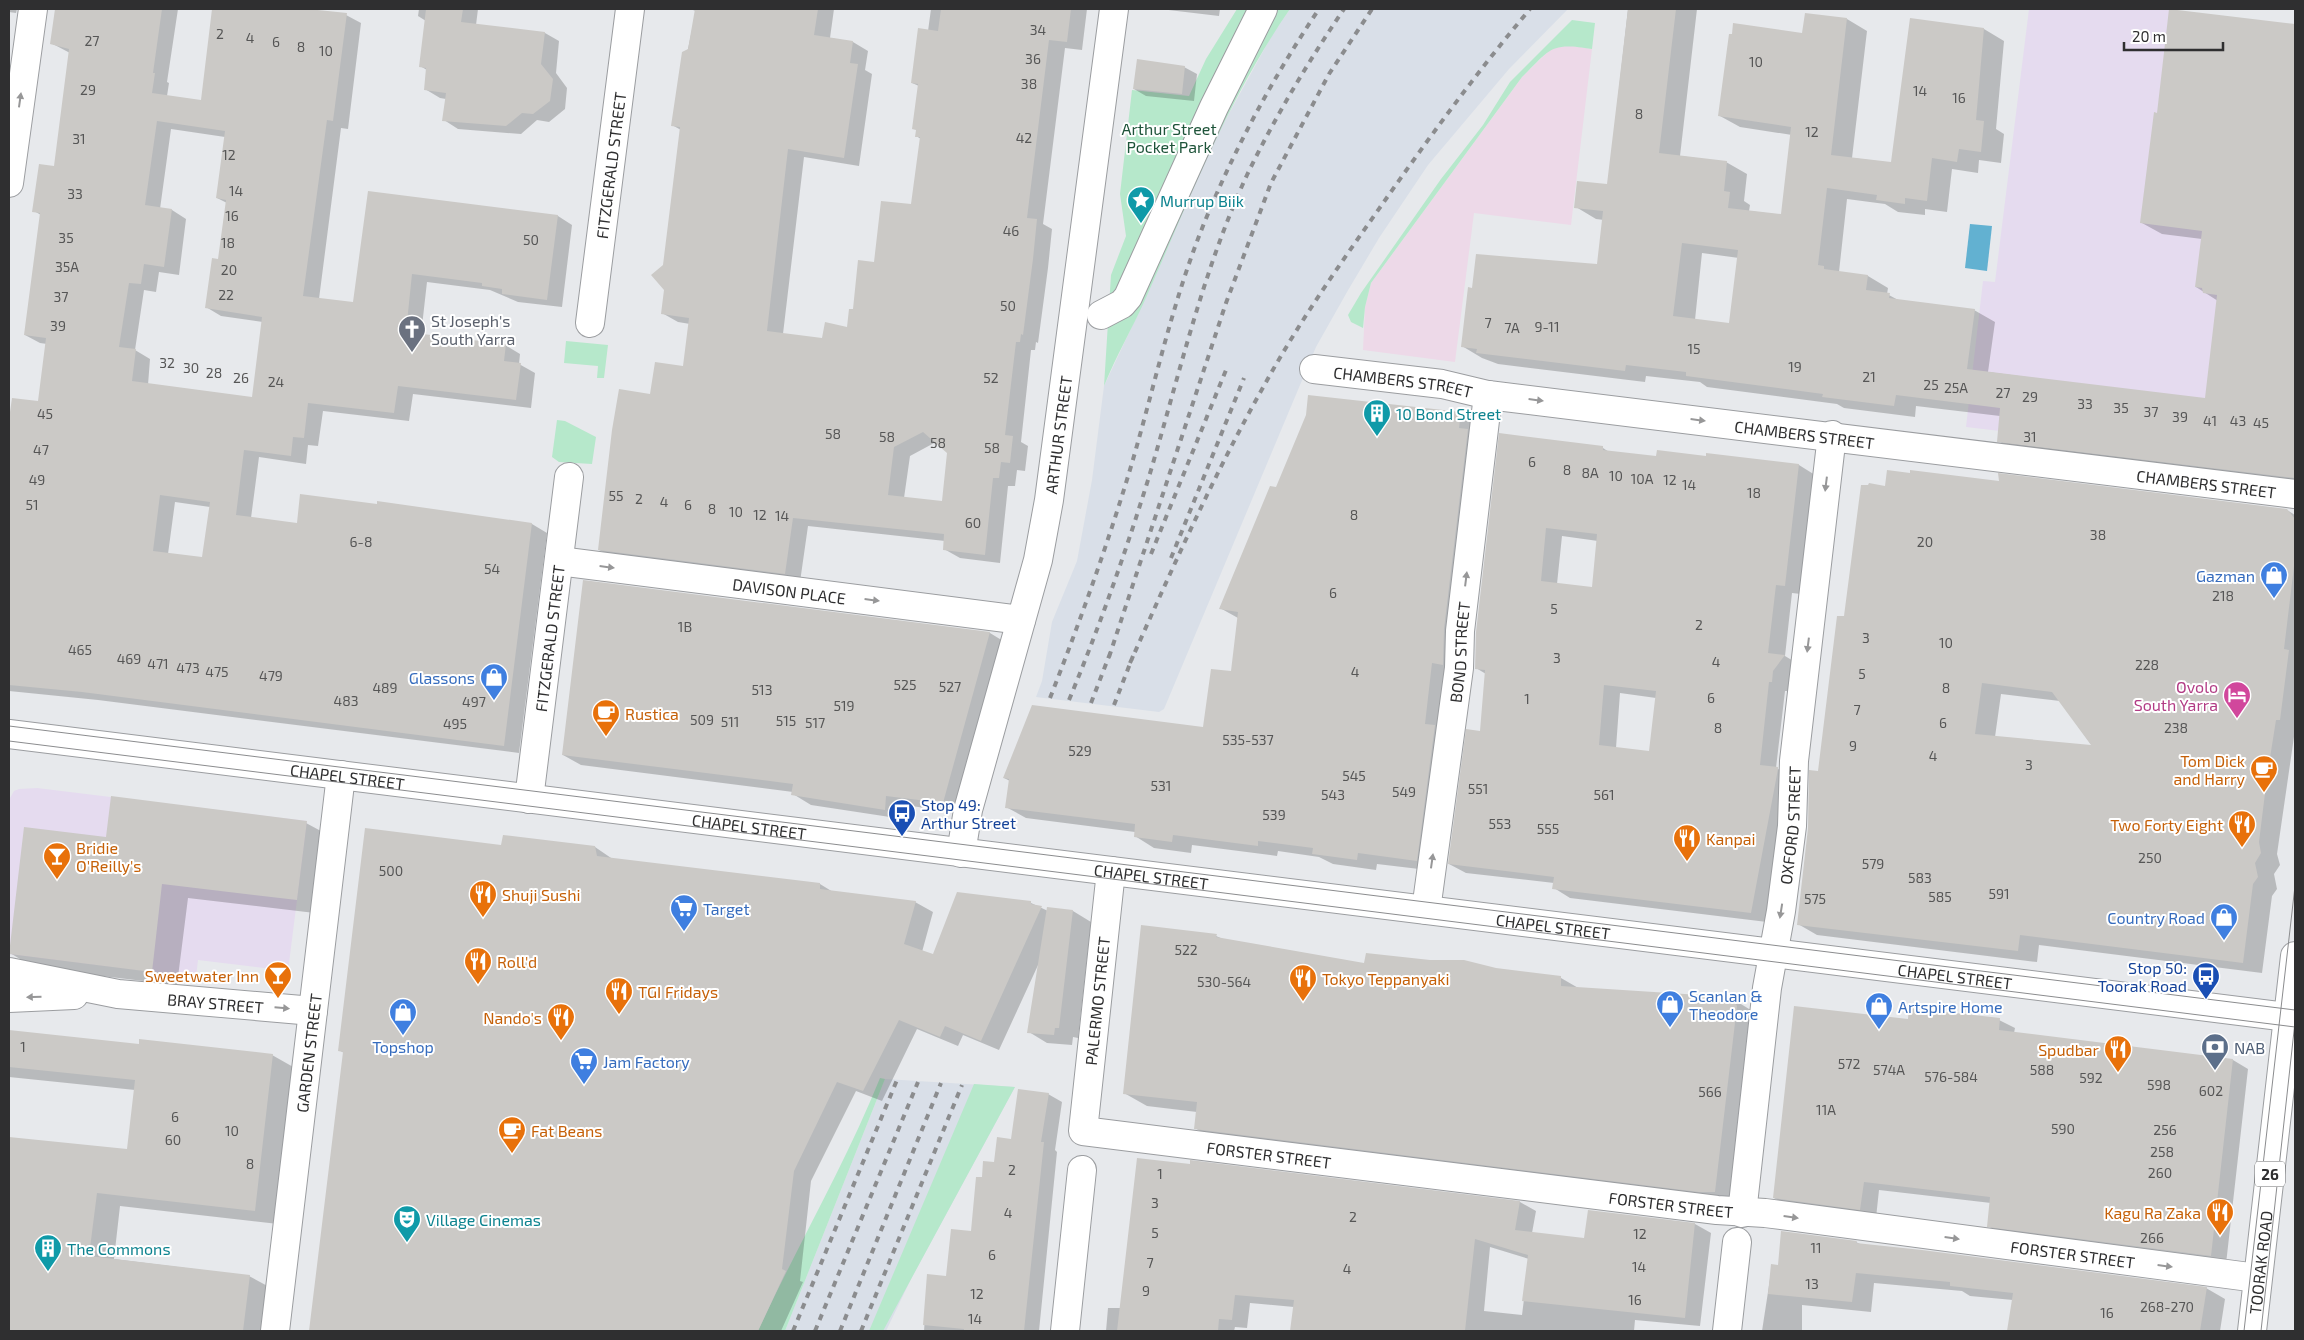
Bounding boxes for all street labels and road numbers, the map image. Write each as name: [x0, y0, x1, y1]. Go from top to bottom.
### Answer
street label: FITZGERALD STREET: [591, 91, 629, 240]
street label: CHAMBERS STREET: [1332, 362, 1475, 401]
street label: ARTHUR STREET: [1040, 374, 1075, 495]
street label: CHAMBERS STREET: [1734, 416, 1875, 452]
street label: CHAMBERS STREET: [2136, 465, 2277, 501]
street label: FITZGERALD STREET: [530, 564, 568, 713]
street label: DAVISON PLACE: [731, 574, 847, 607]
street label: BOND STREET: [1445, 601, 1473, 704]
street label: CHAPEL STREET: [289, 760, 406, 793]
street label: OXFORD STREET: [1775, 766, 1803, 886]
street label: CHAPEL STREET: [691, 809, 808, 842]
street label: CHAPEL STREET: [1093, 859, 1209, 892]
street label: CHAPEL STREET: [1495, 909, 1611, 942]
street label: PALERMO STREET: [1081, 936, 1113, 1066]
street label: CHAPEL STREET: [1897, 959, 2013, 992]
street label: BRAY STREET: [167, 989, 264, 1016]
street label: GARDEN STREET: [292, 992, 324, 1114]
street label: FORSTER STREET: [1206, 1137, 1332, 1171]
road number: 26: [2255, 1162, 2285, 1186]
street label: FORSTER STREET: [1608, 1187, 1734, 1220]
street label: TOORAK ROAD: [2244, 1210, 2275, 1315]
street label: FORSTER STREET: [2010, 1236, 2136, 1271]

